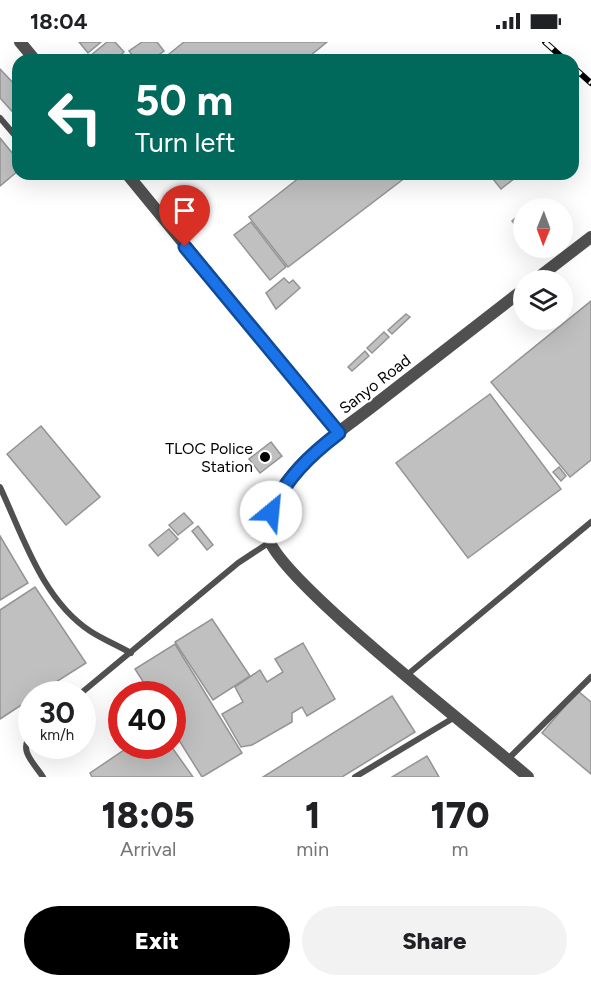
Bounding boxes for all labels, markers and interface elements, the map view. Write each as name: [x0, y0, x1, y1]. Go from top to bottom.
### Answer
text: 18:04: [30, 8, 88, 35]
text: 50 m: [135, 75, 233, 126]
icon: left: [36, 78, 114, 156]
text: Turn left: [135, 126, 235, 159]
pin: [159, 185, 210, 247]
icon: arrive: [168, 194, 201, 227]
north arrow: [513, 198, 573, 258]
map controls: [513, 198, 573, 330]
button: layers: [513, 270, 573, 330]
street label: Sanyo Road: [336, 350, 414, 418]
place label: TLOC Police Station: [165, 439, 253, 476]
marker: TLOC Police Station: [258, 450, 272, 464]
position arrow: [239, 480, 303, 544]
speed limit sign: 40: [108, 681, 186, 759]
text: 30: [39, 694, 75, 731]
text: km/h: [40, 726, 74, 744]
text: 18:05: [101, 794, 195, 837]
text: 1: [305, 794, 320, 837]
text: 170: [430, 794, 490, 837]
text: Arrival: [120, 837, 176, 861]
text: min: [296, 837, 329, 861]
text: m: [452, 837, 469, 861]
button: Exit: [24, 906, 290, 975]
button: Share: [302, 906, 567, 975]

